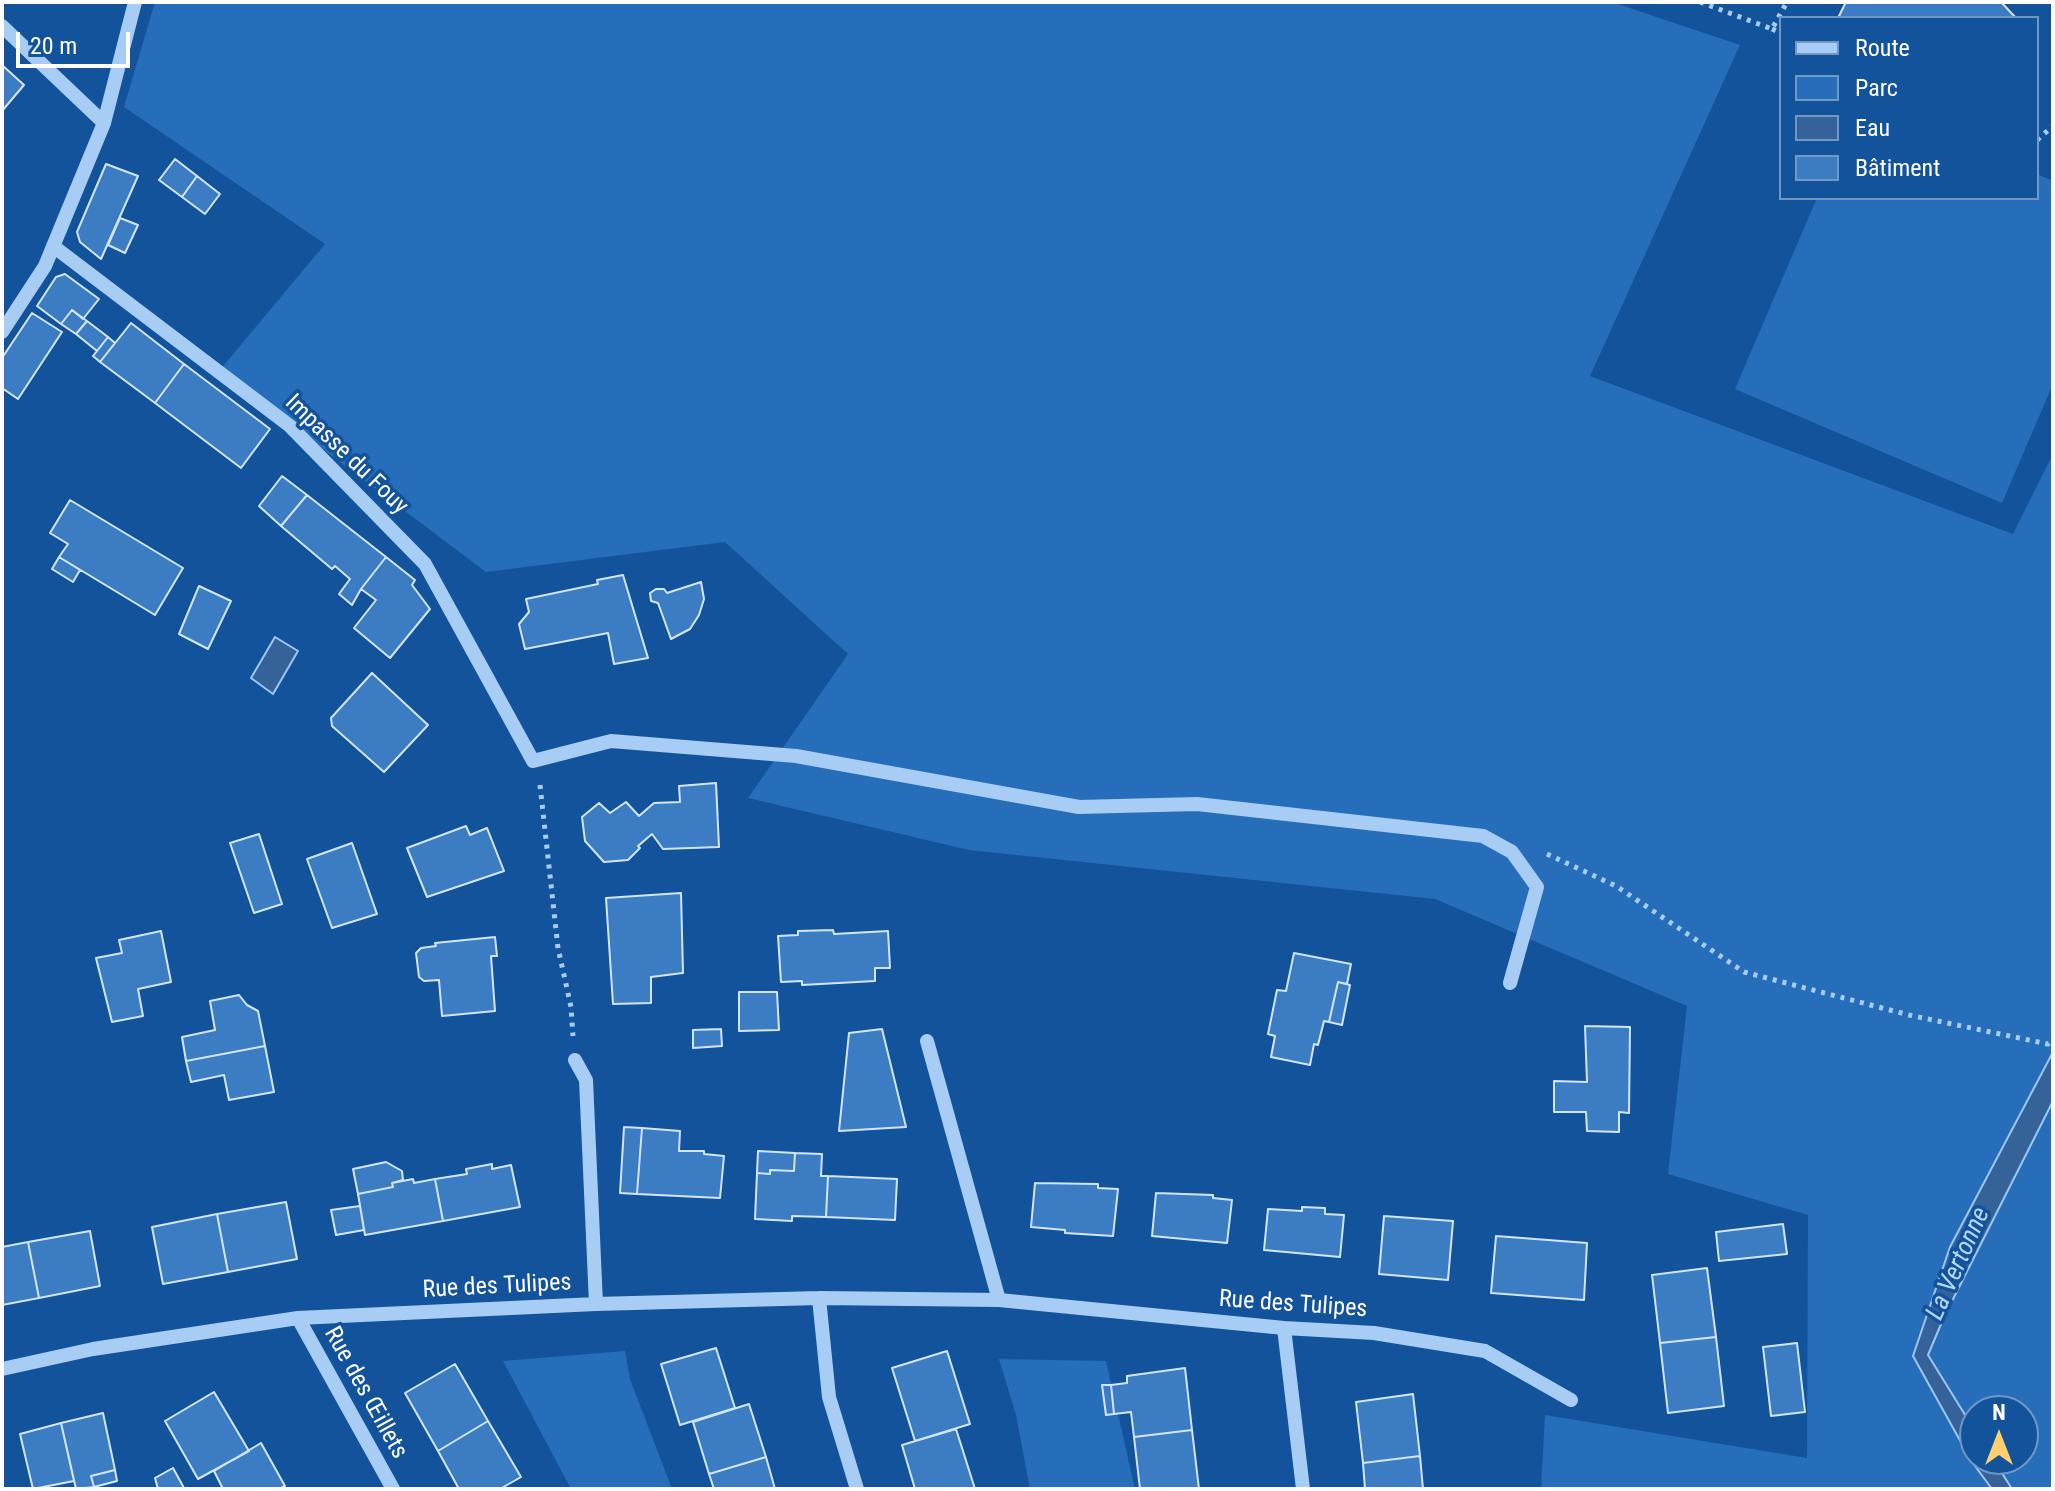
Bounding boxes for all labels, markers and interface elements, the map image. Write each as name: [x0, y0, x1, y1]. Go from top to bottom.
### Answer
scale bar: [20, 16, 134, 66]
legend: [1779, 16, 2039, 200]
text: 20 m: [30, 32, 77, 60]
text: Route: [1855, 34, 1910, 62]
text: Parc: [1855, 74, 1898, 102]
text: Eau: [1855, 114, 1890, 142]
text: Bâtiment: [1855, 154, 1940, 182]
street label: Impasse du Fouy: [278, 389, 414, 521]
water label: La Vertonne: [1920, 1203, 1998, 1325]
street label: Rue des Tulipes: [422, 1269, 572, 1305]
street label: Rue des Tulipes: [1218, 1285, 1368, 1325]
street label: Rue des Œillets: [317, 1322, 413, 1464]
north arrow: [1959, 1395, 2039, 1475]
text: N: [1992, 1400, 2006, 1425]

